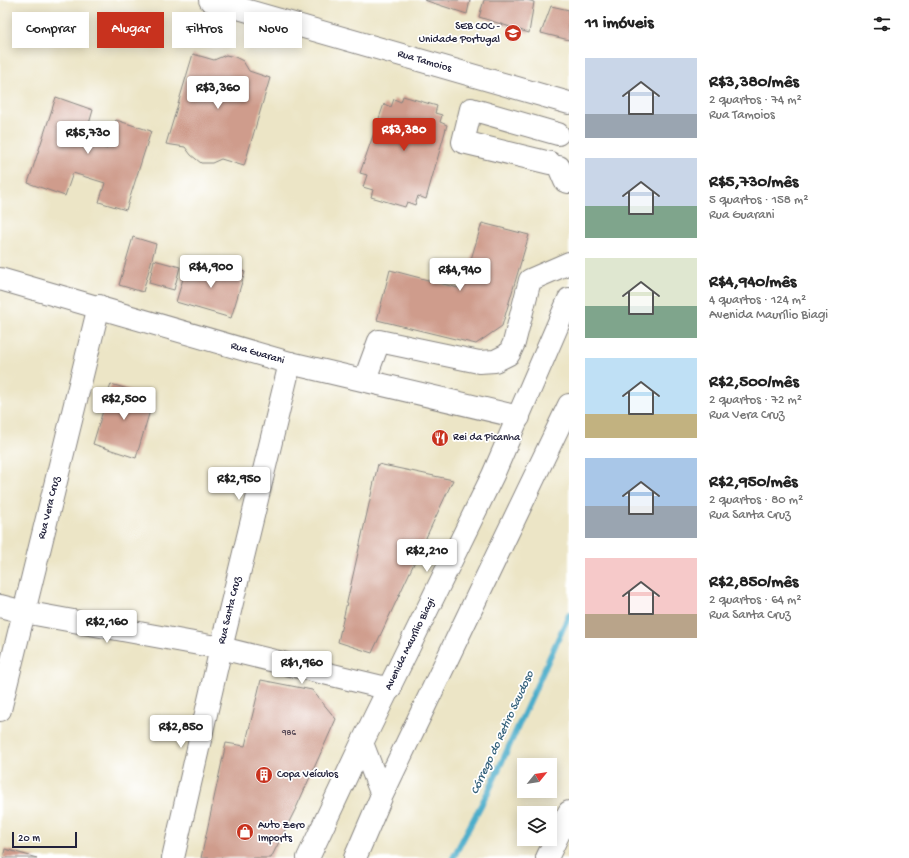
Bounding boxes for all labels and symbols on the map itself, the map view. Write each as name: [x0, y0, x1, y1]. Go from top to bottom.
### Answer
place label: SEB COC - Unidade Portugal: [419, 21, 501, 46]
school or university icon: SEB COC - Unidade Portugal: [503, 23, 523, 43]
street label: Rua Tamoios: [396, 48, 454, 75]
pin: R$3,360: [181, 76, 255, 110]
pin: R$3,380: [367, 118, 441, 152]
pin: R$5,730: [51, 121, 125, 155]
pin: R$4,900: [174, 255, 248, 289]
pin: R$4,940: [423, 258, 497, 292]
street label: Rua Guarani: [229, 340, 286, 367]
pin: R$2,500: [87, 387, 161, 421]
restaurant icon: Rei da Picanha: [430, 428, 450, 448]
place label: Rei da Picanha: [453, 432, 521, 444]
pin: R$2,950: [202, 467, 276, 501]
street label: Rua Vera Cruz: [36, 474, 63, 540]
pin: R$2,210: [390, 539, 464, 573]
street label: Rua Santa Cruz: [216, 574, 244, 646]
street label: Avenida Maurílio Biagi: [383, 596, 438, 692]
pin: R$2,160: [70, 610, 144, 644]
pin: R$1,960: [265, 651, 339, 685]
water label: Córrego do Retiro Saudoso: [468, 668, 538, 797]
pin: R$2,850: [144, 715, 218, 749]
house number: 986: [281, 728, 296, 739]
north arrow: [517, 758, 557, 798]
building icon: Copa Veículos: [254, 765, 274, 785]
place label: Copa Veículos: [277, 769, 339, 781]
place label: Auto Zero Imports: [258, 820, 305, 845]
shop icon: Auto Zero Imports: [235, 822, 255, 842]
scale bar: [12, 830, 77, 849]

